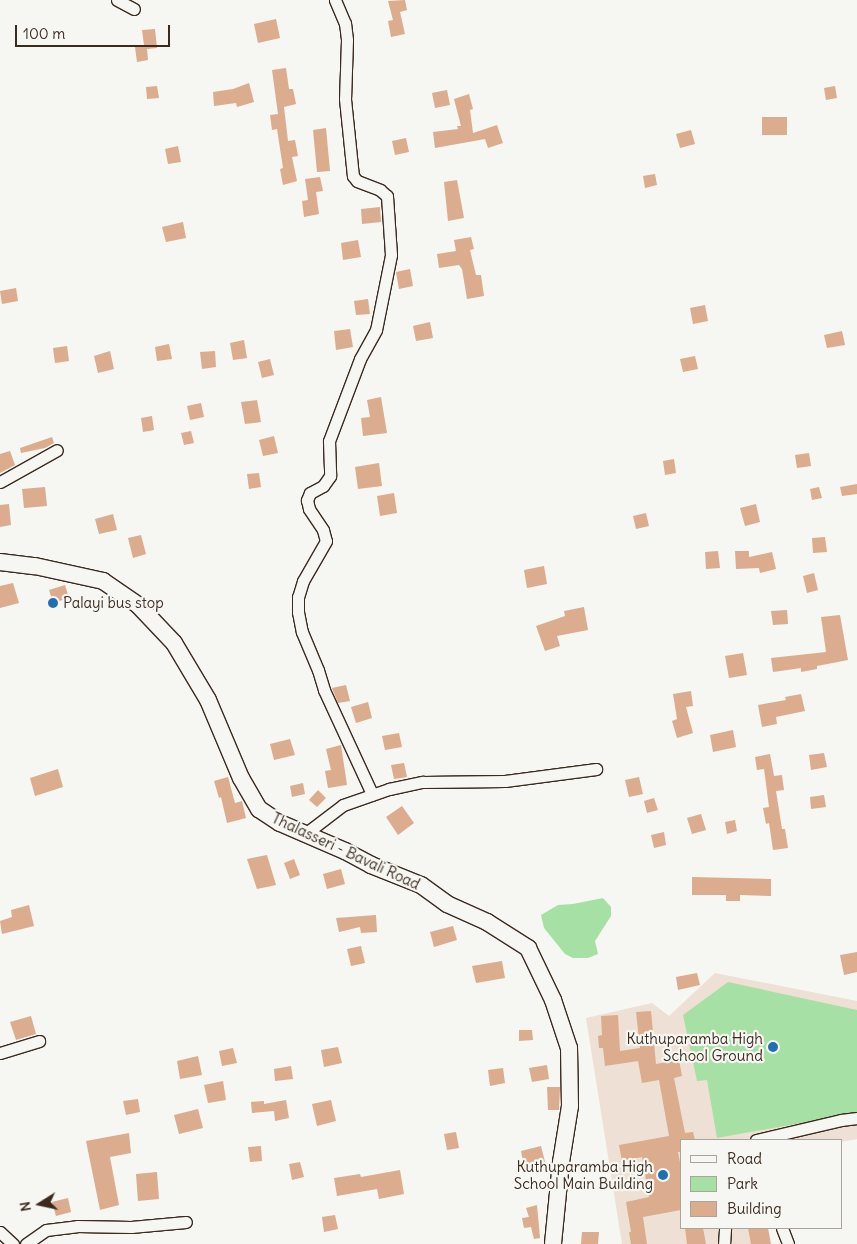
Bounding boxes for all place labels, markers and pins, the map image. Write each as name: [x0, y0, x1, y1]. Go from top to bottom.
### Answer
place label: Palayi bus stop: [63, 594, 164, 612]
marker: Palayi bus stop: [47, 597, 59, 609]
place label: Kuthuparamba High School Ground: [626, 1029, 763, 1064]
marker: Kuthuparamba High School Ground: [767, 1041, 779, 1053]
place label: Kuthuparamba High School Main Building: [514, 1157, 653, 1192]
marker: Kuthuparamba High School Main Building: [657, 1169, 669, 1181]

